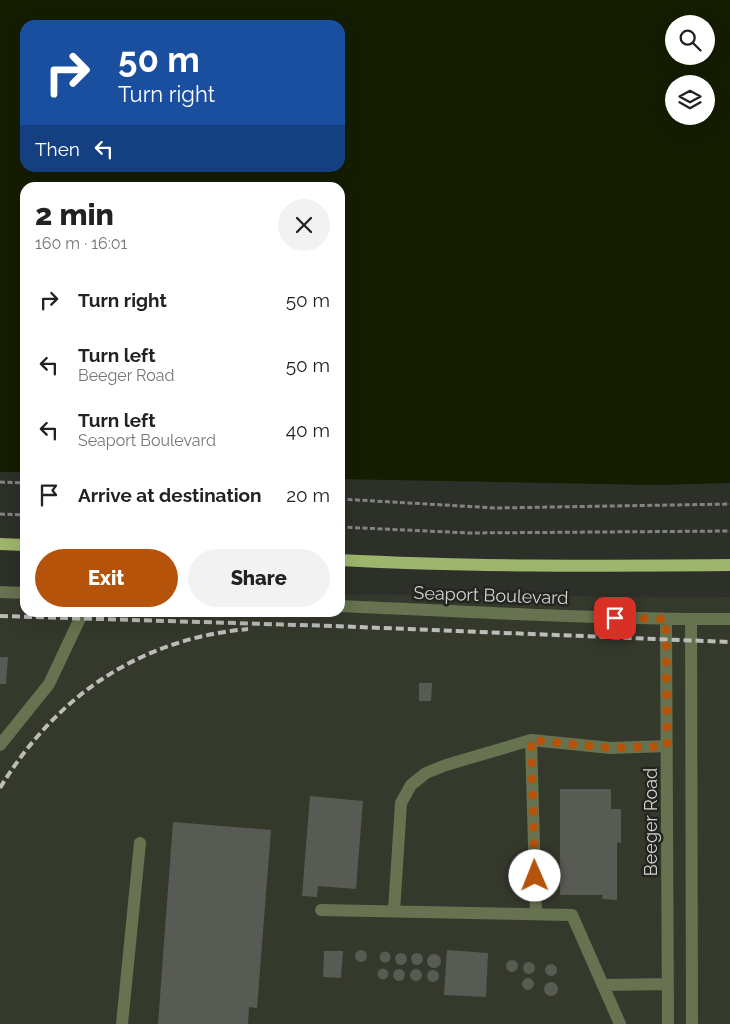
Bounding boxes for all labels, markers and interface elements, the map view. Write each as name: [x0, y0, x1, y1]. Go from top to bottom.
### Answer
map controls: [665, 15, 715, 125]
button: search: [665, 15, 715, 65]
text: 50 m: [118, 39, 200, 80]
icon: right: [35, 40, 100, 105]
button: layers: [665, 75, 715, 125]
text: Turn right: [118, 81, 215, 107]
icon: left: [90, 135, 118, 163]
text: Then: [35, 138, 80, 160]
text: 2 min: [35, 197, 114, 232]
button: close: [278, 199, 330, 251]
text: 160 m · 16:01: [35, 234, 127, 253]
icon: right: [35, 286, 63, 314]
text: Turn right: [78, 289, 167, 311]
text: 50 m: [286, 289, 330, 311]
text: Turn left: [78, 344, 155, 366]
icon: left: [35, 351, 63, 379]
text: 50 m: [286, 354, 330, 376]
text: Beeger Road: [78, 366, 174, 385]
text: Turn left: [78, 409, 155, 431]
icon: left: [35, 416, 63, 444]
text: 40 m: [286, 419, 330, 441]
text: Seaport Boulevard: [78, 431, 216, 450]
icon: arrive: [35, 481, 63, 509]
text: Arrive at destination: [78, 484, 262, 506]
text: 20 m: [286, 484, 330, 506]
button: Exit: [35, 549, 178, 607]
button: Share: [188, 549, 330, 607]
street label: Seaport Boulevard: [413, 582, 569, 608]
pin: [594, 597, 636, 639]
icon: arrive: [601, 604, 629, 632]
street label: Beeger Road: [640, 768, 661, 876]
position arrow: [508, 849, 560, 901]

